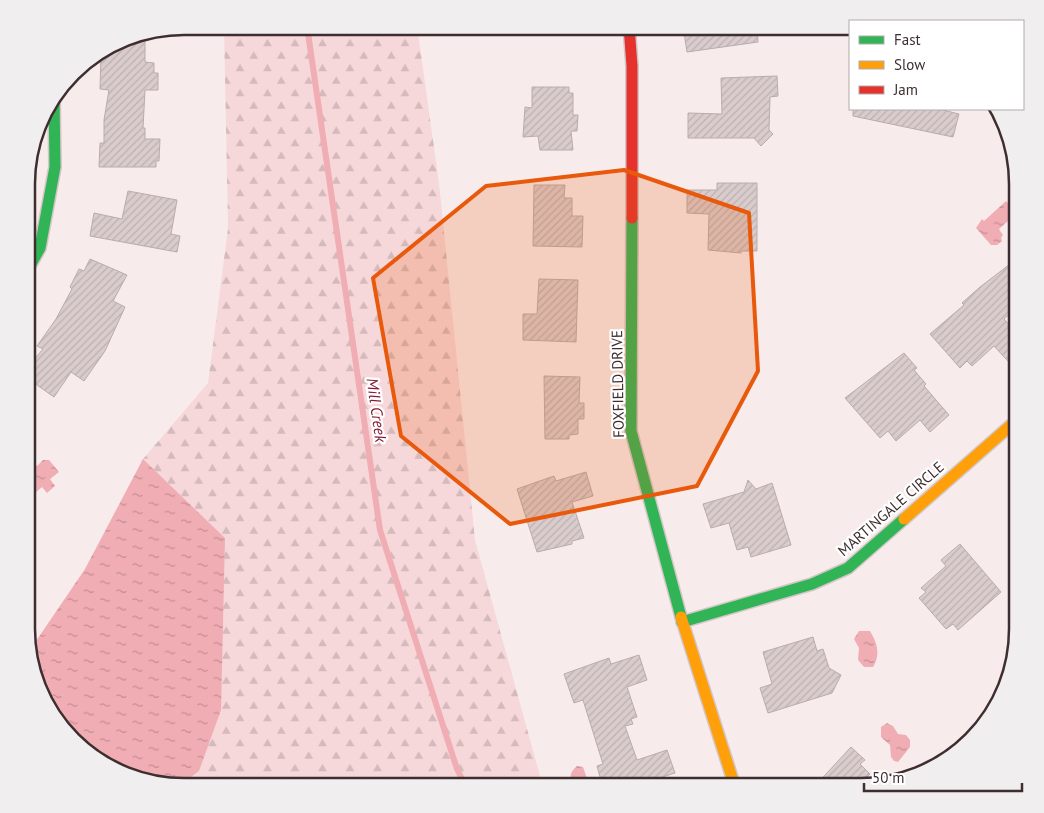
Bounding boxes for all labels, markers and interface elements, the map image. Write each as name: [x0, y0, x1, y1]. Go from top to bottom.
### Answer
legend: [849, 20, 1024, 110]
text: Fast: [894, 30, 921, 49]
text: Slow: [894, 55, 925, 74]
text: Jam: [893, 80, 918, 99]
street label: FOXFIELD DRIVE: [607, 330, 628, 438]
water label: Mill Creek: [363, 377, 392, 444]
street label: MARTINGALE CIRCLE: [834, 457, 948, 560]
scale bar: [864, 760, 1022, 792]
text: 50 m: [872, 768, 905, 787]

